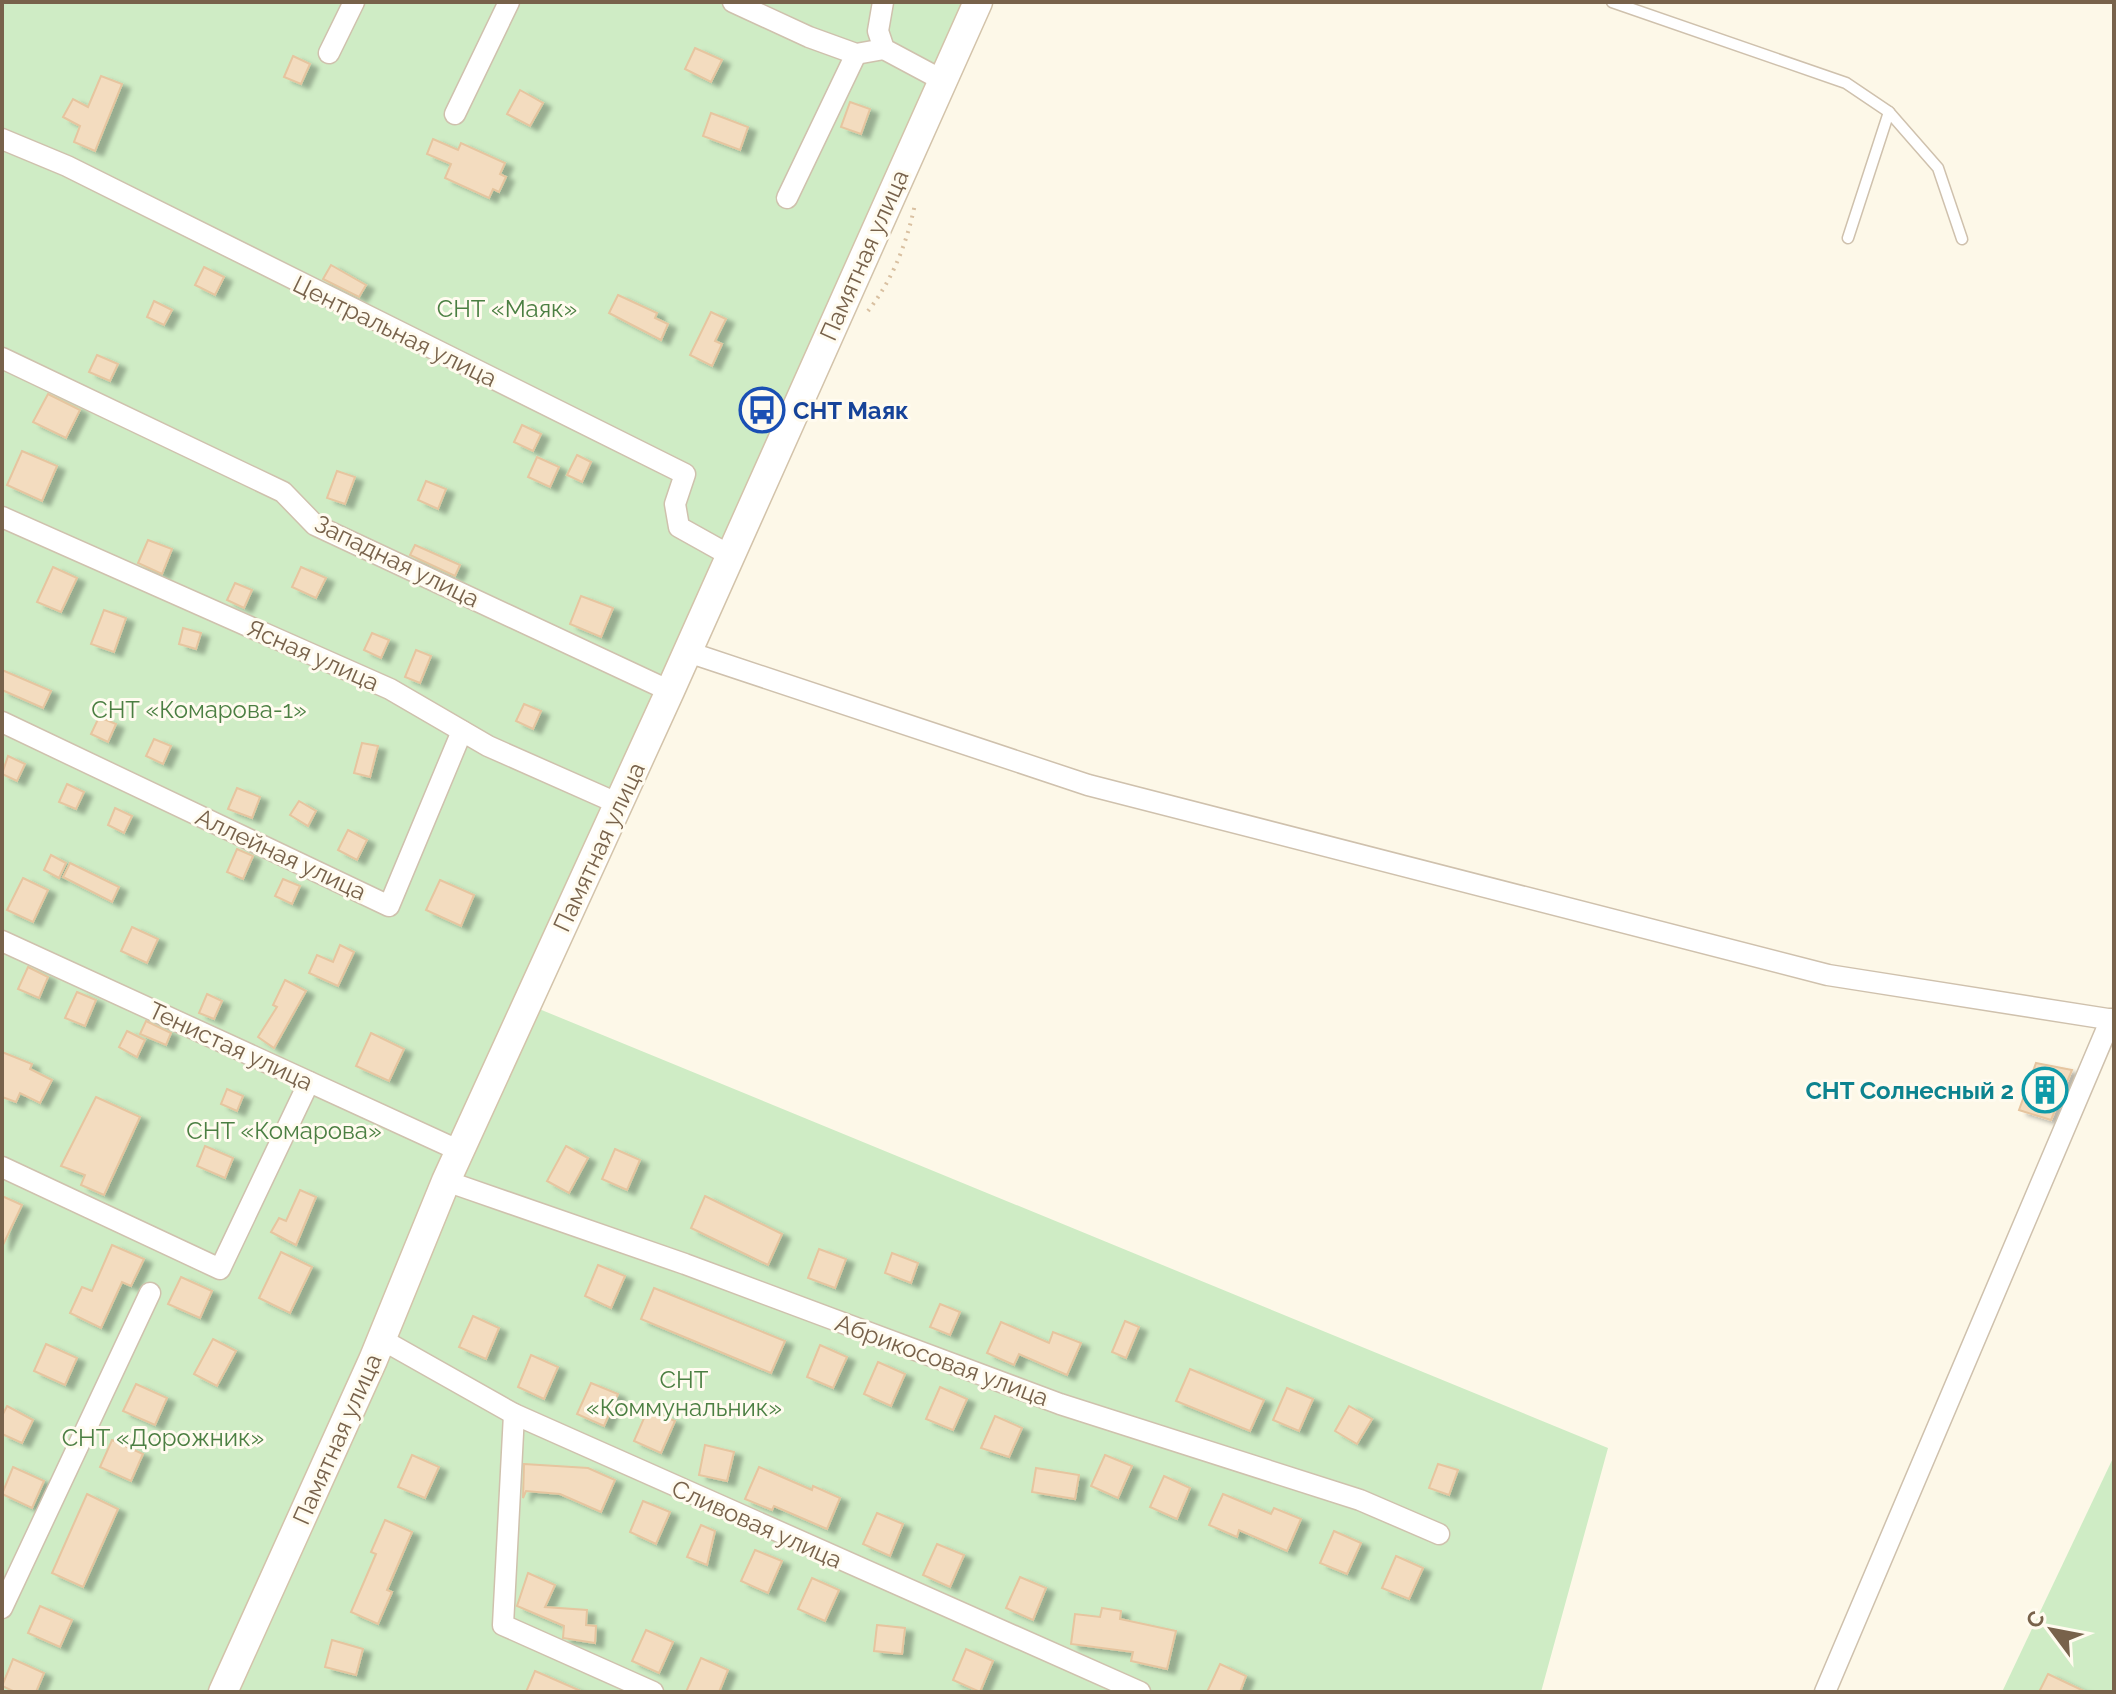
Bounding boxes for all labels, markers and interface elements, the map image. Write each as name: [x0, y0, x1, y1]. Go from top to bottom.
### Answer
street label: Памятная улица: [813, 165, 915, 345]
street label: Центральная улица: [288, 269, 502, 393]
park label: СНТ «Маяк»: [437, 294, 577, 323]
bus stop icon: СНТ Маяк: [738, 386, 786, 434]
place label: СНТ Маяк: [793, 396, 909, 425]
street label: Западная улица: [310, 509, 484, 613]
street label: Ясная улица: [243, 613, 383, 697]
park label: СНТ «Комарова-1»: [91, 695, 307, 724]
street label: Памятная улица: [547, 758, 651, 936]
street label: Аллейная улица: [191, 802, 371, 906]
street label: Тенистая улица: [144, 995, 318, 1097]
building icon: СНТ Солнесный 2: [2021, 1066, 2069, 1114]
place label: СНТ Солнесный 2: [1805, 1076, 2014, 1105]
park label: СНТ «Комарова»: [186, 1116, 382, 1145]
street label: Абрикосовая улица: [832, 1308, 1052, 1412]
street label: Памятная улица: [286, 1349, 388, 1529]
park label: СНТ «Коммунальник»: [586, 1365, 782, 1422]
park label: СНТ «Дорожник»: [62, 1423, 264, 1452]
street label: Сливовая улица: [667, 1473, 847, 1575]
north arrow: [2012, 1590, 2092, 1670]
text: С: [2020, 1606, 2050, 1633]

